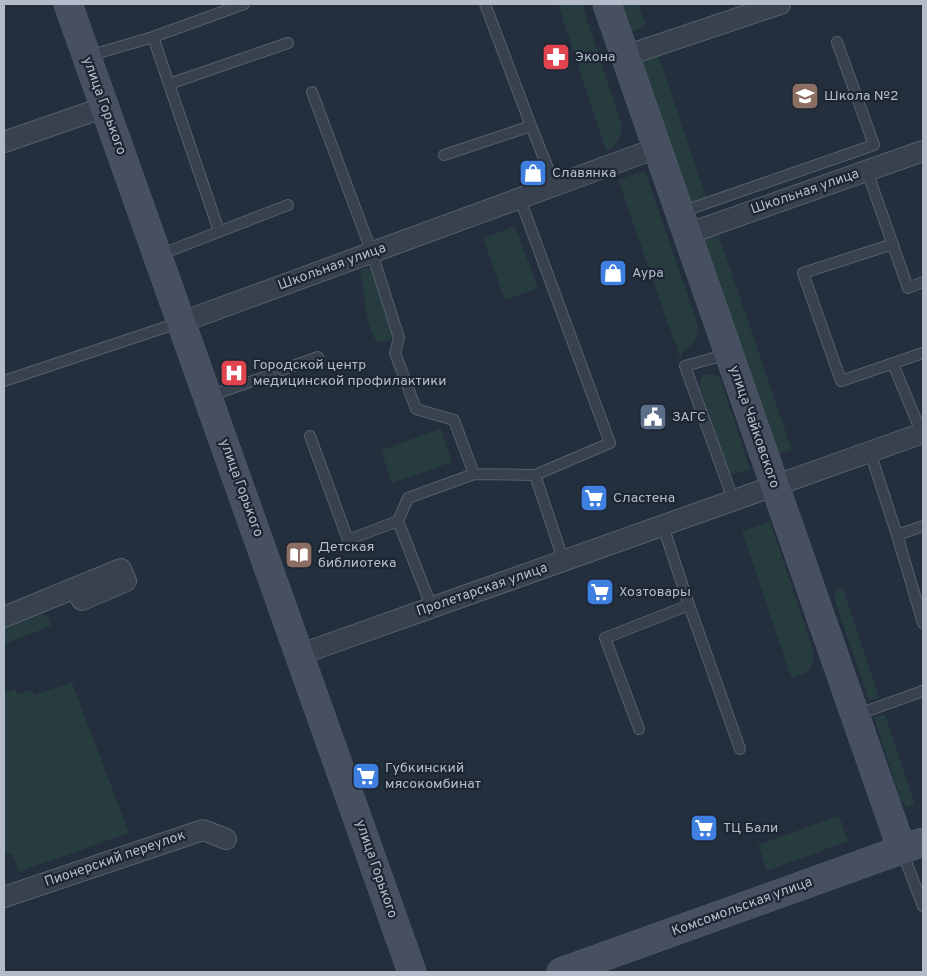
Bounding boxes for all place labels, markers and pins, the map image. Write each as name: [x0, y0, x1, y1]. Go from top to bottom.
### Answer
pharmacy icon: Экона: [541, 42, 571, 72]
place label: Экона: [575, 49, 615, 66]
school or university icon: Школа №2: [790, 81, 820, 111]
place label: Школа №2: [824, 88, 899, 105]
shop icon: Славянка: [518, 158, 548, 188]
place label: Славянка: [552, 165, 616, 182]
shop icon: Аура: [598, 258, 628, 288]
place label: Аура: [632, 265, 664, 282]
place label: Городской центр медицинской профилактики: [253, 357, 447, 390]
hospital icon: Городской центр медицинской профилактики: [219, 358, 249, 388]
public building icon: ЗАГС: [638, 402, 668, 432]
place label: ЗАГС: [672, 409, 706, 426]
supermarket icon: Сластена: [579, 483, 609, 513]
place label: Сластена: [613, 490, 675, 507]
place label: Детская библиотека: [318, 539, 396, 572]
library icon: Детская библиотека: [284, 540, 314, 570]
supermarket icon: Хозтовары: [585, 577, 615, 607]
place label: Хозтовары: [619, 584, 691, 601]
place label: Губкинский мясокомбинат: [385, 760, 481, 793]
supermarket icon: Губкинский мясокомбинат: [351, 761, 381, 791]
supermarket icon: ТЦ Бали: [689, 813, 719, 843]
place label: ТЦ Бали: [723, 820, 778, 837]

